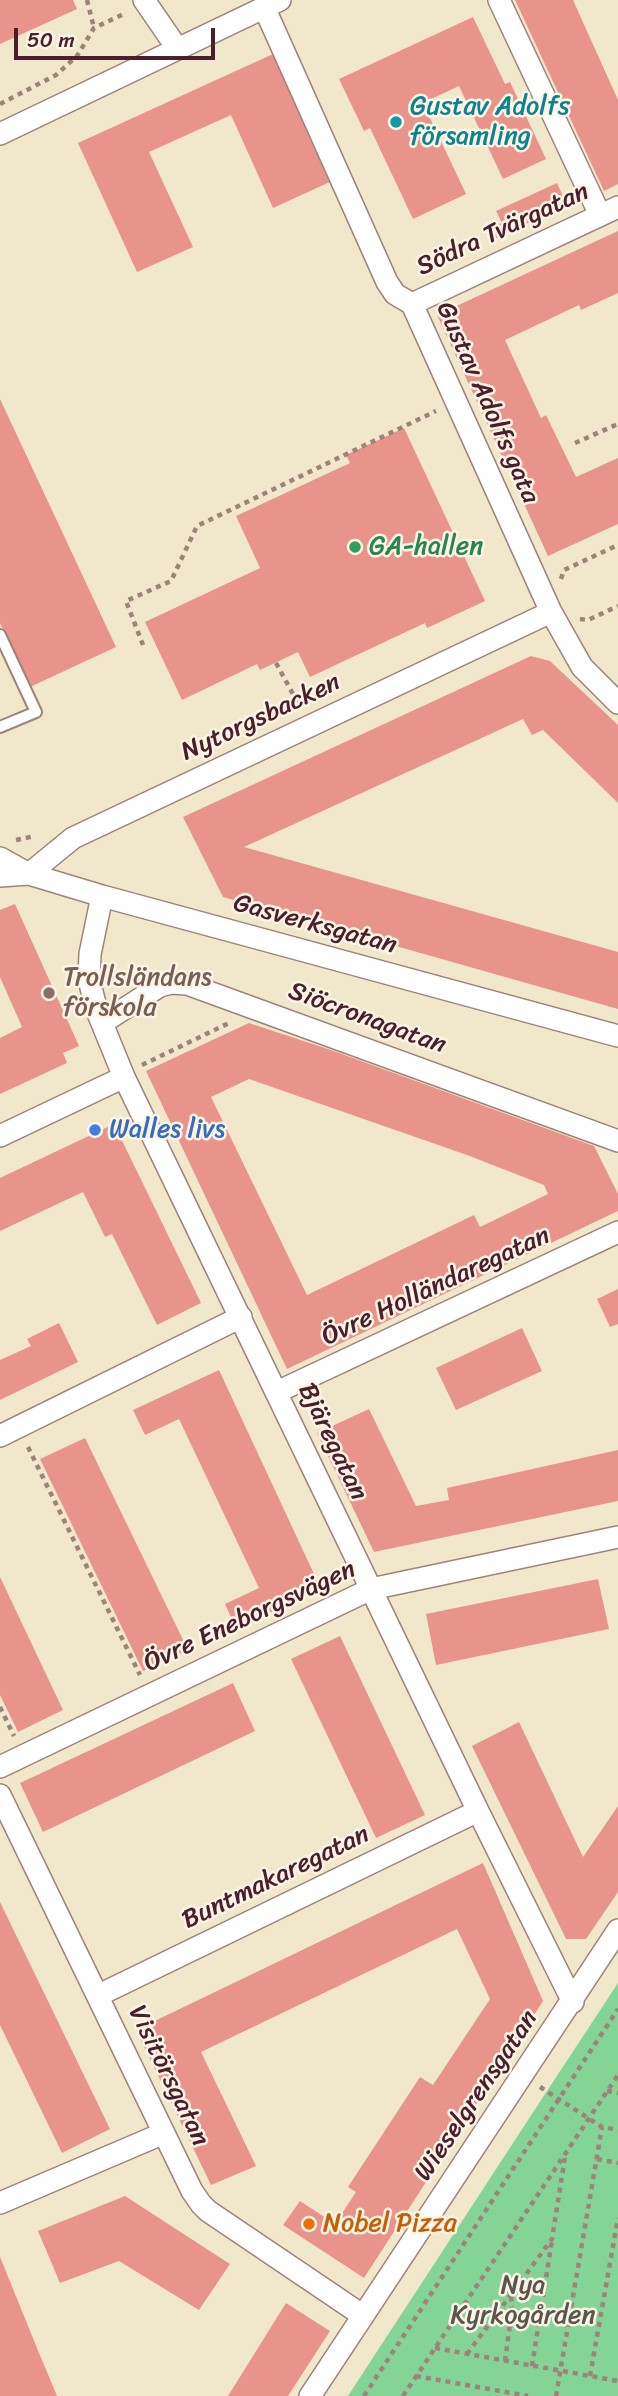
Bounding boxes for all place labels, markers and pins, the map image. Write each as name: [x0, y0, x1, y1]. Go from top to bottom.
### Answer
place label: Gustav Adolfs församling: [410, 91, 570, 152]
marker: Gustav Adolfs församling: [388, 114, 404, 130]
place label: GA-hallen: [369, 531, 483, 563]
marker: GA-hallen: [347, 539, 363, 555]
place label: Trollsländans förskola: [63, 962, 212, 1024]
marker: Trollsländans förskola: [41, 985, 57, 1001]
place label: Walles livs: [109, 1114, 225, 1146]
marker: Walles livs: [87, 1122, 103, 1138]
place label: Nobel Pizza: [323, 2208, 457, 2240]
marker: Nobel Pizza: [301, 2216, 317, 2232]

